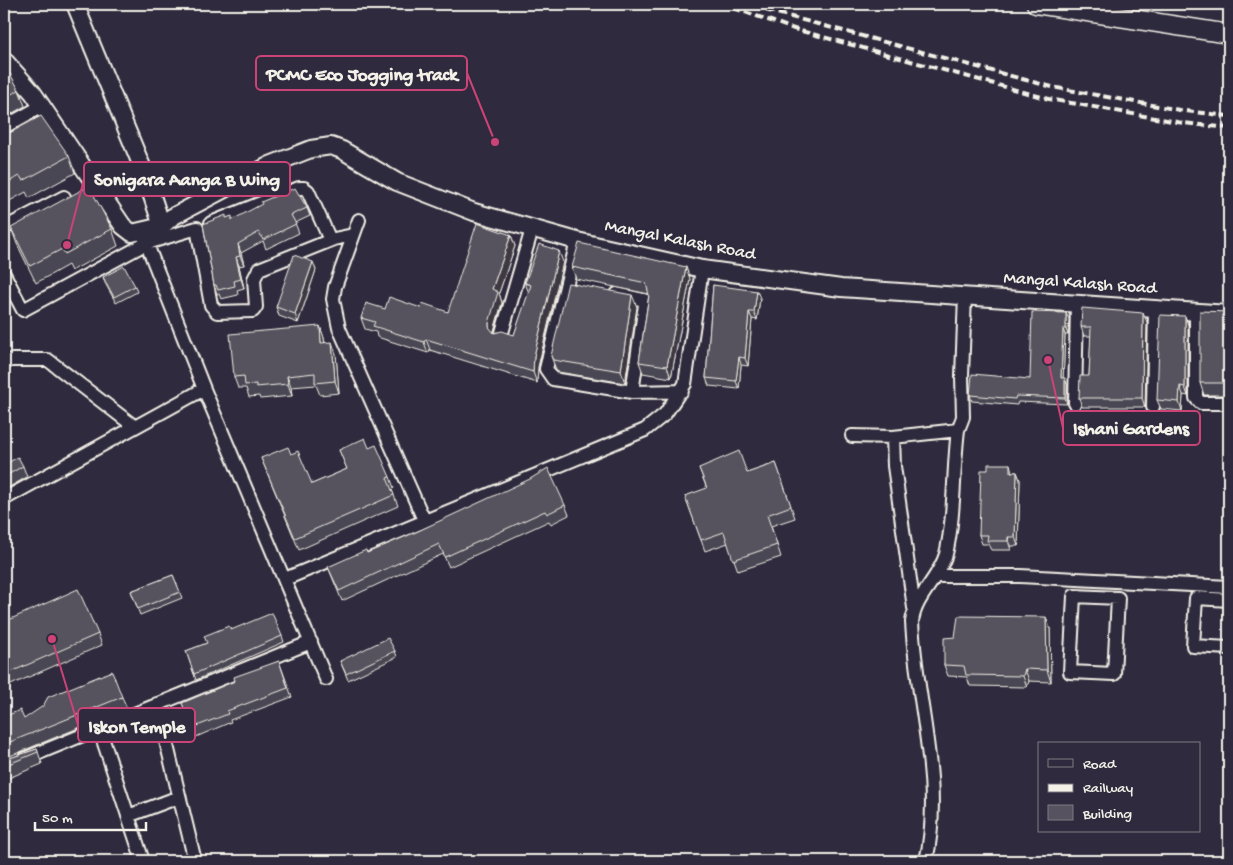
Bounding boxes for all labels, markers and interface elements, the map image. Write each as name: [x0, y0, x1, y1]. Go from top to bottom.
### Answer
callout: PCMC Eco Jogging track: [256, 56, 467, 90]
text: PCMC Eco Jogging track: [265, 65, 460, 88]
callout: Sonigara Aanga B Wing: [84, 162, 290, 196]
text: Sonigara Aanga B Wing: [94, 170, 280, 193]
street label: Mangal Kalash Road: [603, 216, 759, 266]
street label: Mangal Kalash Road: [1003, 268, 1159, 300]
callout: Ishani Gardens: [1063, 411, 1200, 445]
text: Ishani Gardens: [1073, 419, 1190, 442]
callout: Iskon Temple: [78, 708, 195, 742]
text: Iskon Temple: [88, 717, 187, 740]
legend: [1038, 742, 1200, 832]
text: Road: [1083, 756, 1117, 774]
text: Railway: [1083, 780, 1134, 798]
scale bar: [35, 800, 146, 832]
text: Building: [1082, 806, 1132, 824]
text: 50 m: [42, 810, 73, 828]

